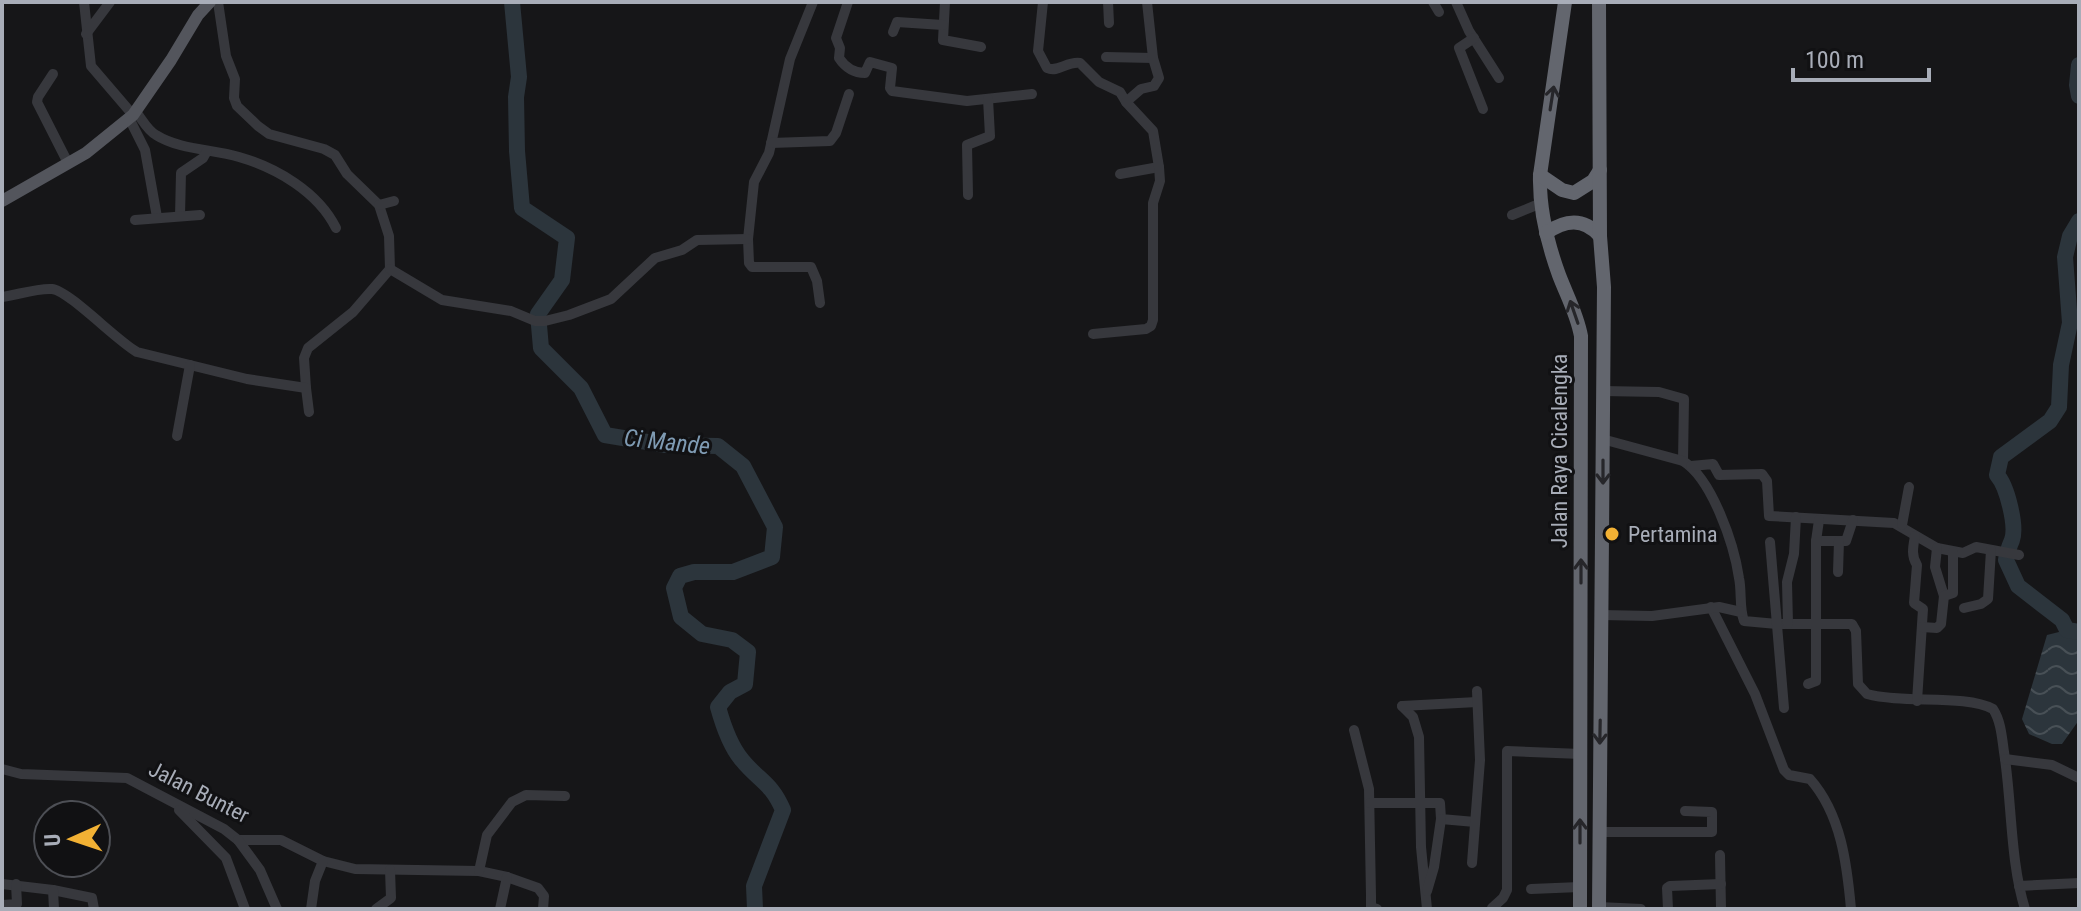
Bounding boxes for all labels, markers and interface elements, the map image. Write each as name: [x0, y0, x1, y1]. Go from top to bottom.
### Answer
scale bar: [1793, 32, 1929, 82]
text: 100 m: [1805, 46, 1864, 74]
one-way arrow: [1545, 85, 1560, 111]
one-way arrow: [1566, 300, 1581, 325]
street label: Jalan Raya Cicalengka: [1547, 354, 1572, 548]
water label: Ci Mande: [623, 424, 712, 460]
one-way arrow: [1595, 458, 1611, 485]
place label: Pertamina: [1628, 522, 1717, 547]
marker: Pertamina: [1603, 525, 1621, 543]
one-way arrow: [1573, 558, 1589, 585]
one-way arrow: [1592, 718, 1608, 745]
street label: Jalan Bunter: [145, 756, 254, 828]
north arrow: [32, 799, 112, 879]
one-way arrow: [1572, 818, 1588, 845]
text: U: [40, 833, 65, 847]

